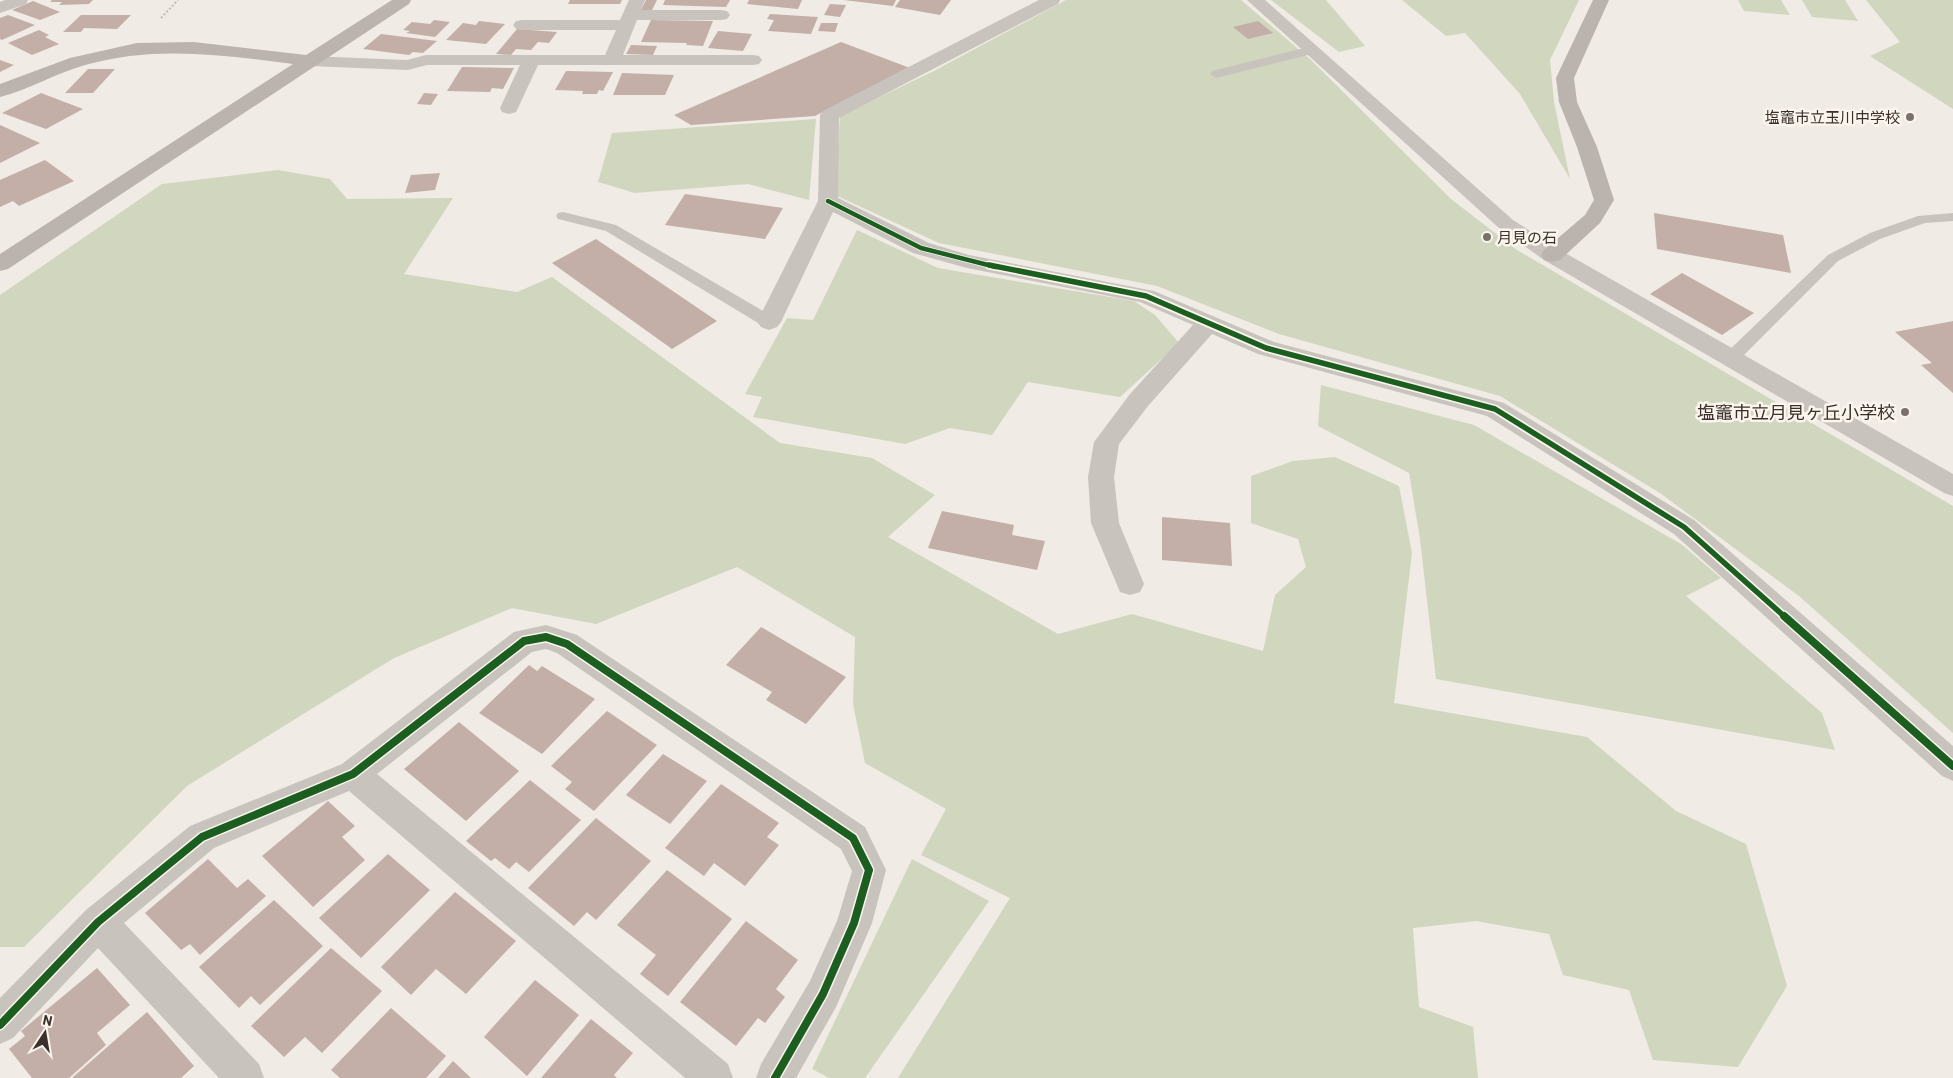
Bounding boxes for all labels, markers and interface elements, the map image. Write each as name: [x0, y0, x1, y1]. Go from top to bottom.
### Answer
place label: 塩竈市立玉川中学校: [1765, 108, 1900, 126]
marker: 塩竈市立玉川中学校: [1904, 111, 1916, 123]
place label: 月見の石: [1497, 228, 1557, 246]
marker: 月見の石: [1481, 231, 1493, 243]
place label: 塩竈市立月見ヶ丘小学校: [1697, 401, 1895, 423]
marker: 塩竈市立月見ヶ丘小学校: [1899, 406, 1911, 418]
north arrow: [20, 1008, 70, 1058]
text: N: [41, 1011, 54, 1029]

